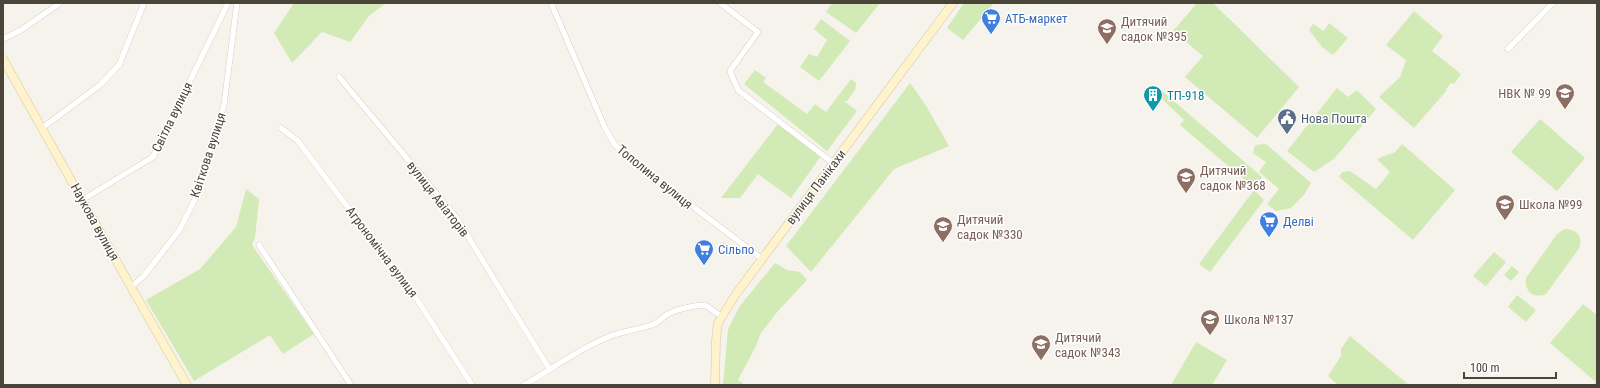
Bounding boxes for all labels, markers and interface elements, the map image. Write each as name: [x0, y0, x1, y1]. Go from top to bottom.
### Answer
supermarket icon: АТБ-маркет: [980, 7, 1002, 35]
place label: АТБ-маркет: [1005, 11, 1068, 26]
place label: Дитячий садок №395: [1121, 14, 1187, 44]
school or university icon: Дитячий садок №395: [1096, 17, 1118, 45]
street label: Світла вулиця: [149, 80, 195, 154]
school or university icon: НВК № 99: [1554, 82, 1576, 110]
building icon: ТП-918: [1142, 84, 1164, 112]
place label: НВК № 99: [1498, 86, 1551, 101]
place label: ТП-918: [1167, 88, 1204, 103]
public building icon: Нова Пошта: [1276, 107, 1298, 135]
street label: Квіткова вулиця: [187, 110, 229, 200]
place label: Нова Пошта: [1301, 111, 1367, 126]
street label: Тополина вулиця: [614, 142, 696, 212]
street label: вулиця Панікахи: [783, 147, 849, 227]
street label: вулиця Авіаторів: [404, 158, 472, 240]
place label: Дитячий садок №368: [1200, 163, 1266, 193]
school or university icon: Дитячий садок №368: [1175, 166, 1197, 194]
street label: Наукова вулиця: [68, 181, 122, 263]
school or university icon: Школа №99: [1494, 193, 1516, 221]
place label: Школа №99: [1519, 197, 1582, 212]
street label: Агрономічна вулиця: [343, 204, 421, 300]
supermarket icon: Делві: [1258, 210, 1280, 238]
place label: Дитячий садок №330: [957, 212, 1023, 242]
place label: Делві: [1283, 214, 1314, 229]
school or university icon: Дитячий садок №330: [932, 215, 954, 243]
supermarket icon: Сільпо: [693, 238, 715, 266]
place label: Сільпо: [718, 242, 754, 257]
school or university icon: Школа №137: [1199, 308, 1221, 336]
place label: Школа №137: [1224, 312, 1294, 327]
place label: Дитячий садок №343: [1055, 330, 1121, 360]
school or university icon: Дитячий садок №343: [1030, 333, 1052, 361]
scale bar: [1464, 354, 1556, 380]
text: 100 m: [1470, 361, 1500, 375]

